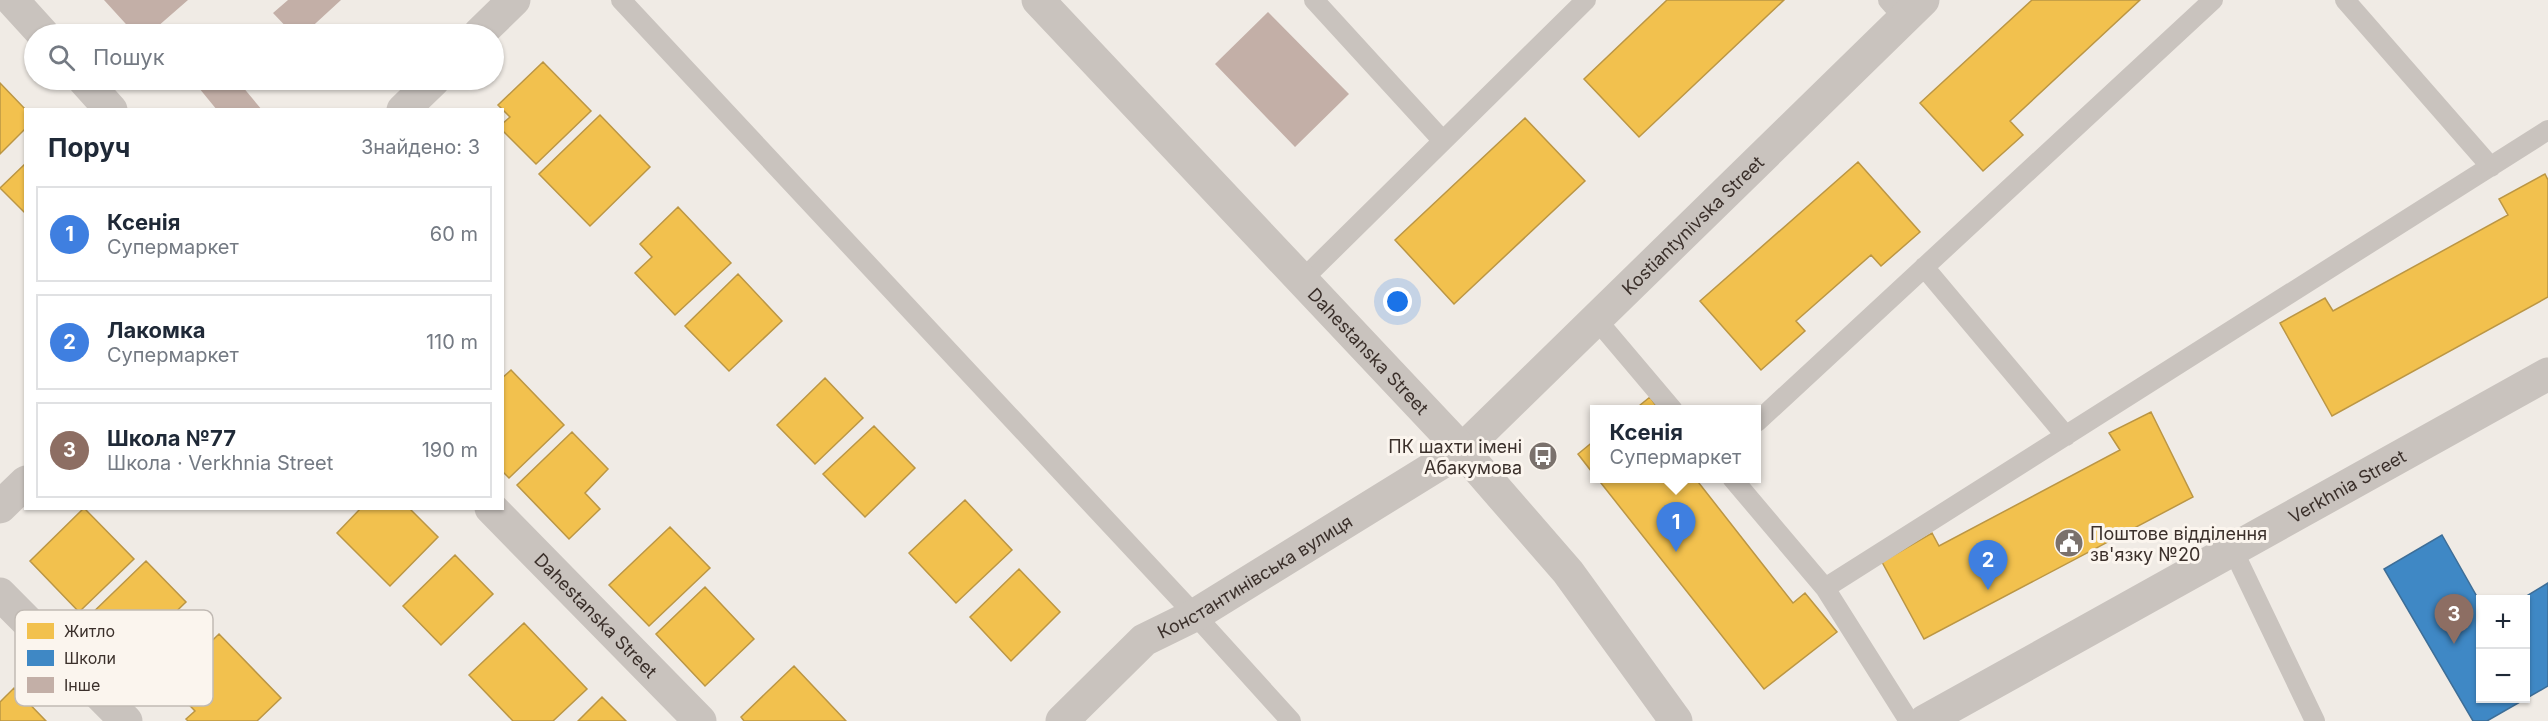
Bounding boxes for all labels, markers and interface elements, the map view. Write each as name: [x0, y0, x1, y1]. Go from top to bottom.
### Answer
search box: [24, 24, 504, 90]
icon: search: [45, 41, 78, 74]
text: Пошук: [93, 44, 165, 70]
text: Поруч: [48, 132, 130, 163]
text: Знайдено: 3: [361, 135, 480, 159]
street label: Kostiantynivska Street: [1617, 151, 1768, 299]
text: Ксенія: [107, 209, 180, 235]
text: 1: [65, 222, 74, 246]
text: 60 m: [430, 222, 478, 246]
text: Супермаркет: [107, 235, 239, 259]
street label: Dahestanska Street: [1304, 283, 1433, 418]
your location: [1383, 287, 1412, 316]
text: Лакомка: [107, 317, 206, 343]
text: 2: [63, 330, 76, 354]
text: 110 m: [426, 330, 478, 354]
text: Супермаркет: [107, 343, 239, 367]
popup: [1590, 405, 1761, 483]
text: Ксенія: [1610, 419, 1683, 445]
text: Школа №77: [107, 425, 236, 451]
place label: ПК шахти імені Абакумова: [1388, 436, 1522, 478]
text: 3: [63, 438, 76, 462]
text: 190 m: [422, 438, 478, 462]
bus stop icon: ПК шахти імені Абакумова: [1527, 440, 1559, 472]
text: Супермаркет: [1610, 445, 1741, 469]
street label: Verkhnia Street: [2285, 445, 2409, 527]
text: Школа · Verkhnia Street: [107, 451, 333, 475]
pin: 1: [1656, 502, 1696, 552]
street label: Константинівська вулиця: [1154, 510, 1356, 642]
place label: Поштове відділення зв'язку №20: [2090, 523, 2267, 565]
public building icon: Поштове відділення зв'язку №20: [2053, 527, 2085, 559]
pin: 2: [1968, 540, 2008, 590]
street label: Dahestanska Street: [530, 548, 662, 682]
pin: 3: [2434, 594, 2474, 644]
map controls: [2476, 595, 2530, 703]
button: +: [2476, 595, 2530, 649]
legend: [15, 610, 213, 706]
text: Житло: [64, 621, 115, 641]
text: Школи: [64, 648, 116, 668]
button: −: [2476, 649, 2530, 703]
text: Інше: [64, 675, 100, 695]

